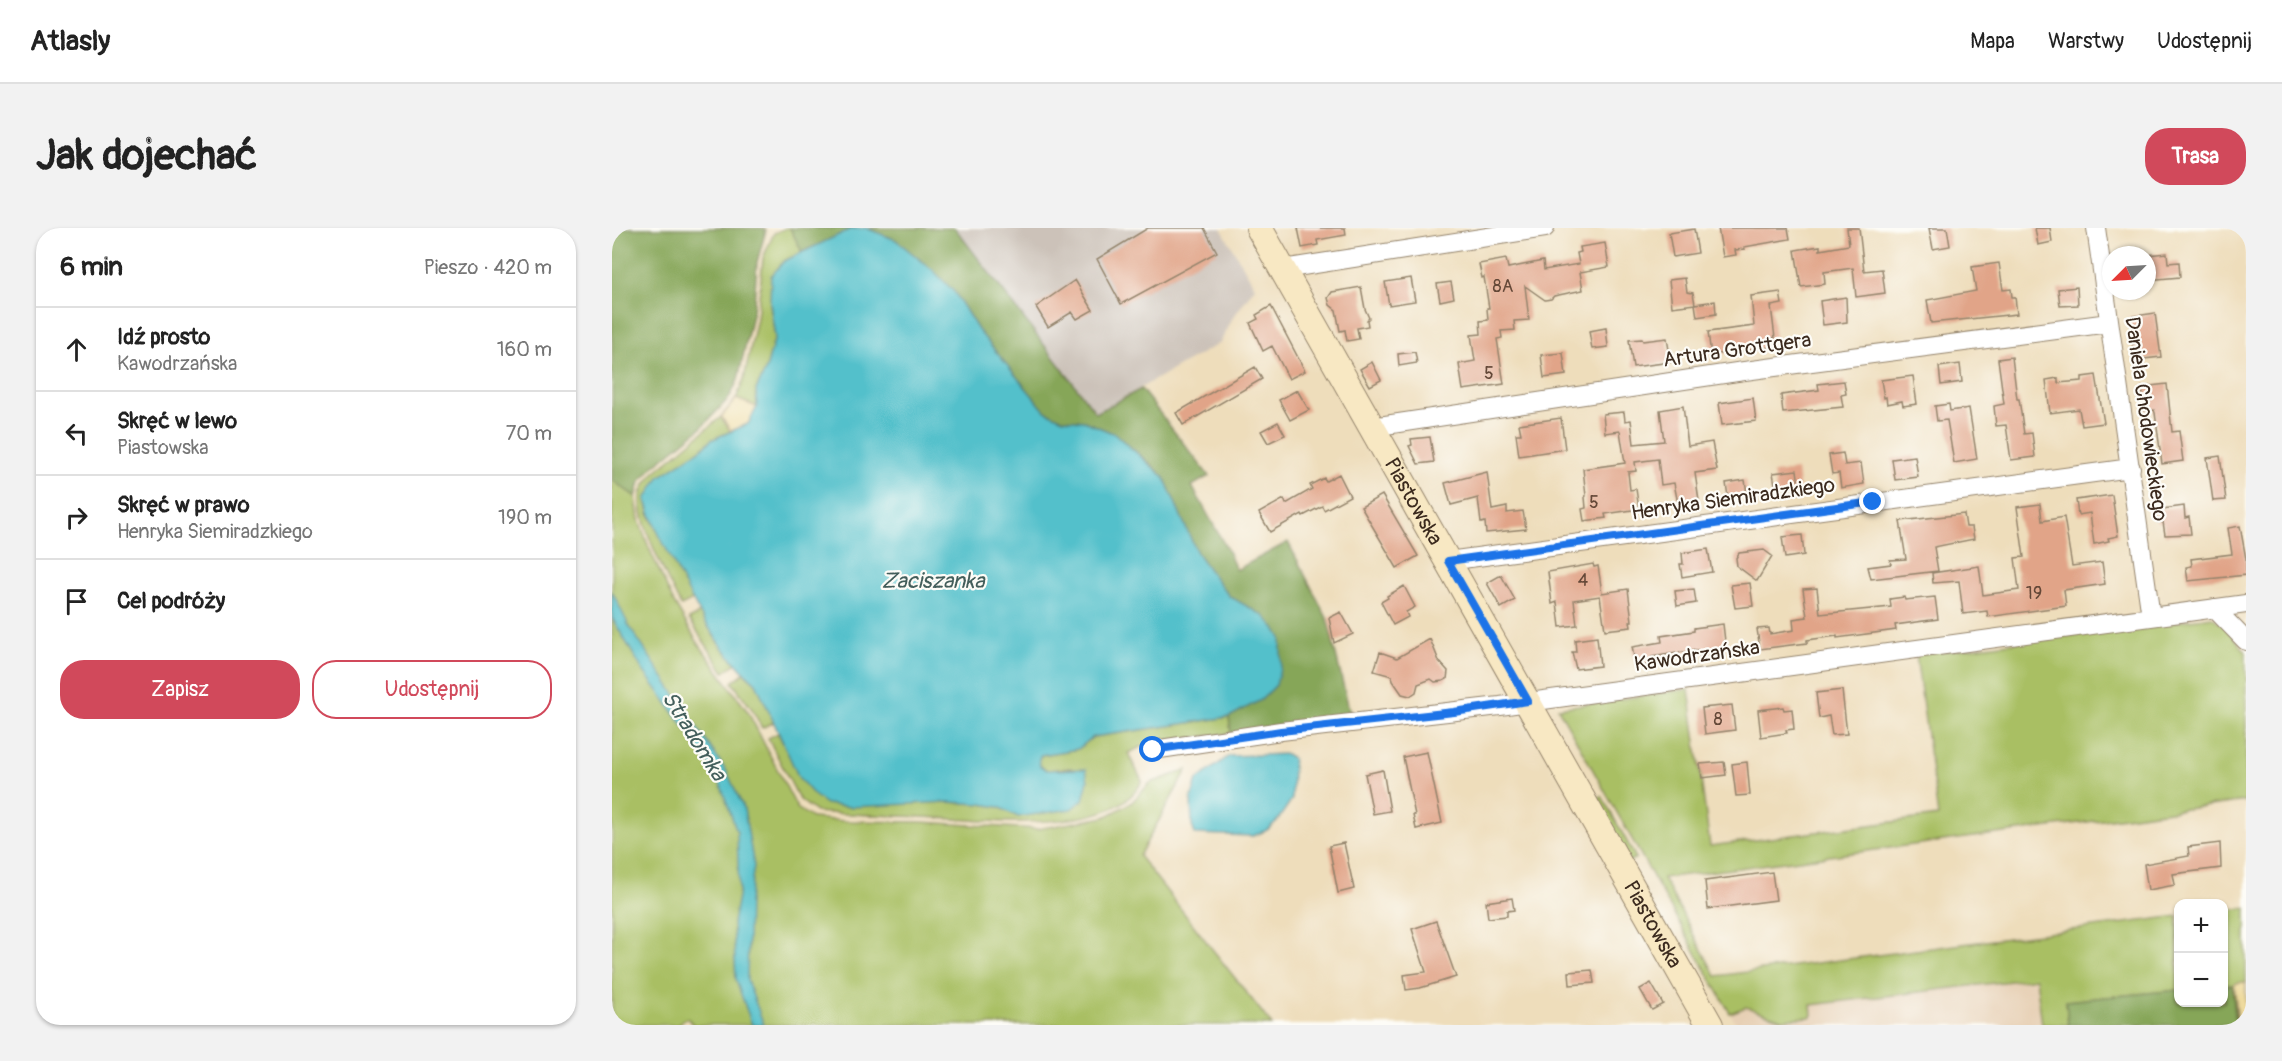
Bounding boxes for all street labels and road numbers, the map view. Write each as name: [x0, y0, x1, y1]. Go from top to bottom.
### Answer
street label: Daniela Chodowieckiego: [2118, 315, 2174, 523]
street label: Artura Grottgera: [1661, 326, 1813, 374]
street label: Piastowska: [1378, 453, 1449, 550]
street label: Henryka Siemiradzkiego: [1629, 471, 1837, 527]
street label: Kawodrzańska: [1633, 634, 1761, 678]
street label: Piastowska: [1618, 876, 1688, 973]

